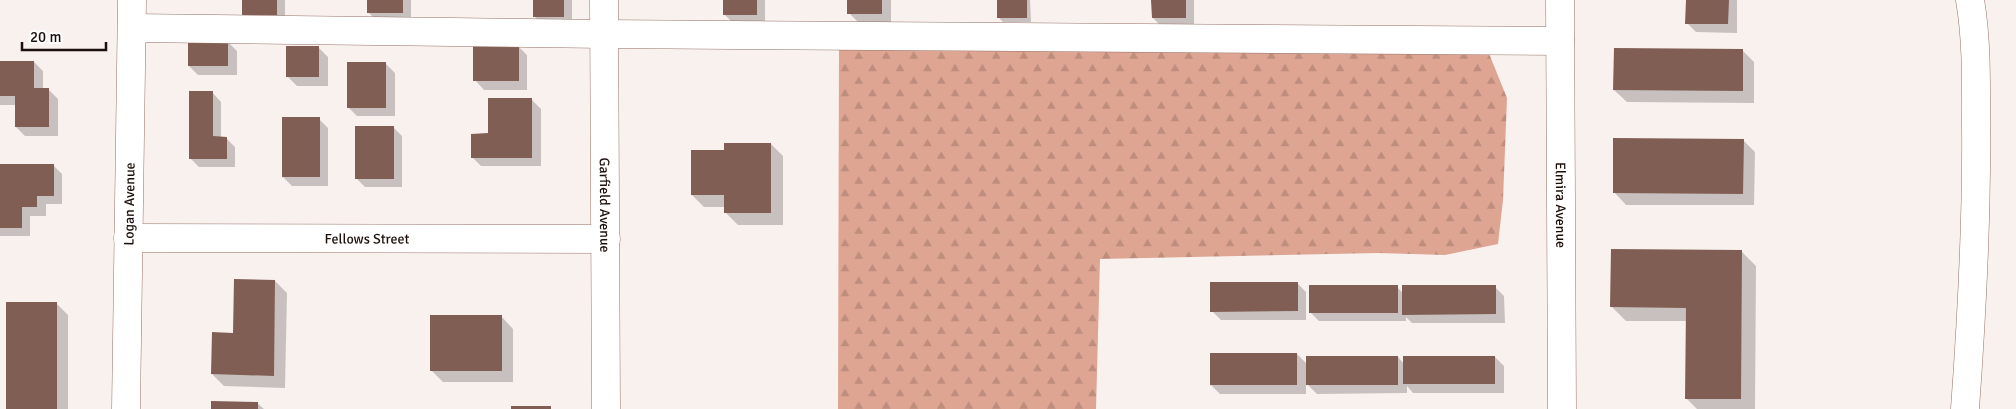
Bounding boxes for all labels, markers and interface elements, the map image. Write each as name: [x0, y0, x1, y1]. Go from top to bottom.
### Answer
scale bar: [22, 20, 106, 52]
text: 20 m: [30, 28, 61, 46]
street label: Garfield Avenue: [596, 157, 614, 253]
street label: Logan Avenue: [120, 162, 138, 246]
street label: Elmira Avenue: [1552, 162, 1570, 248]
street label: Fellows Street: [325, 230, 410, 247]

